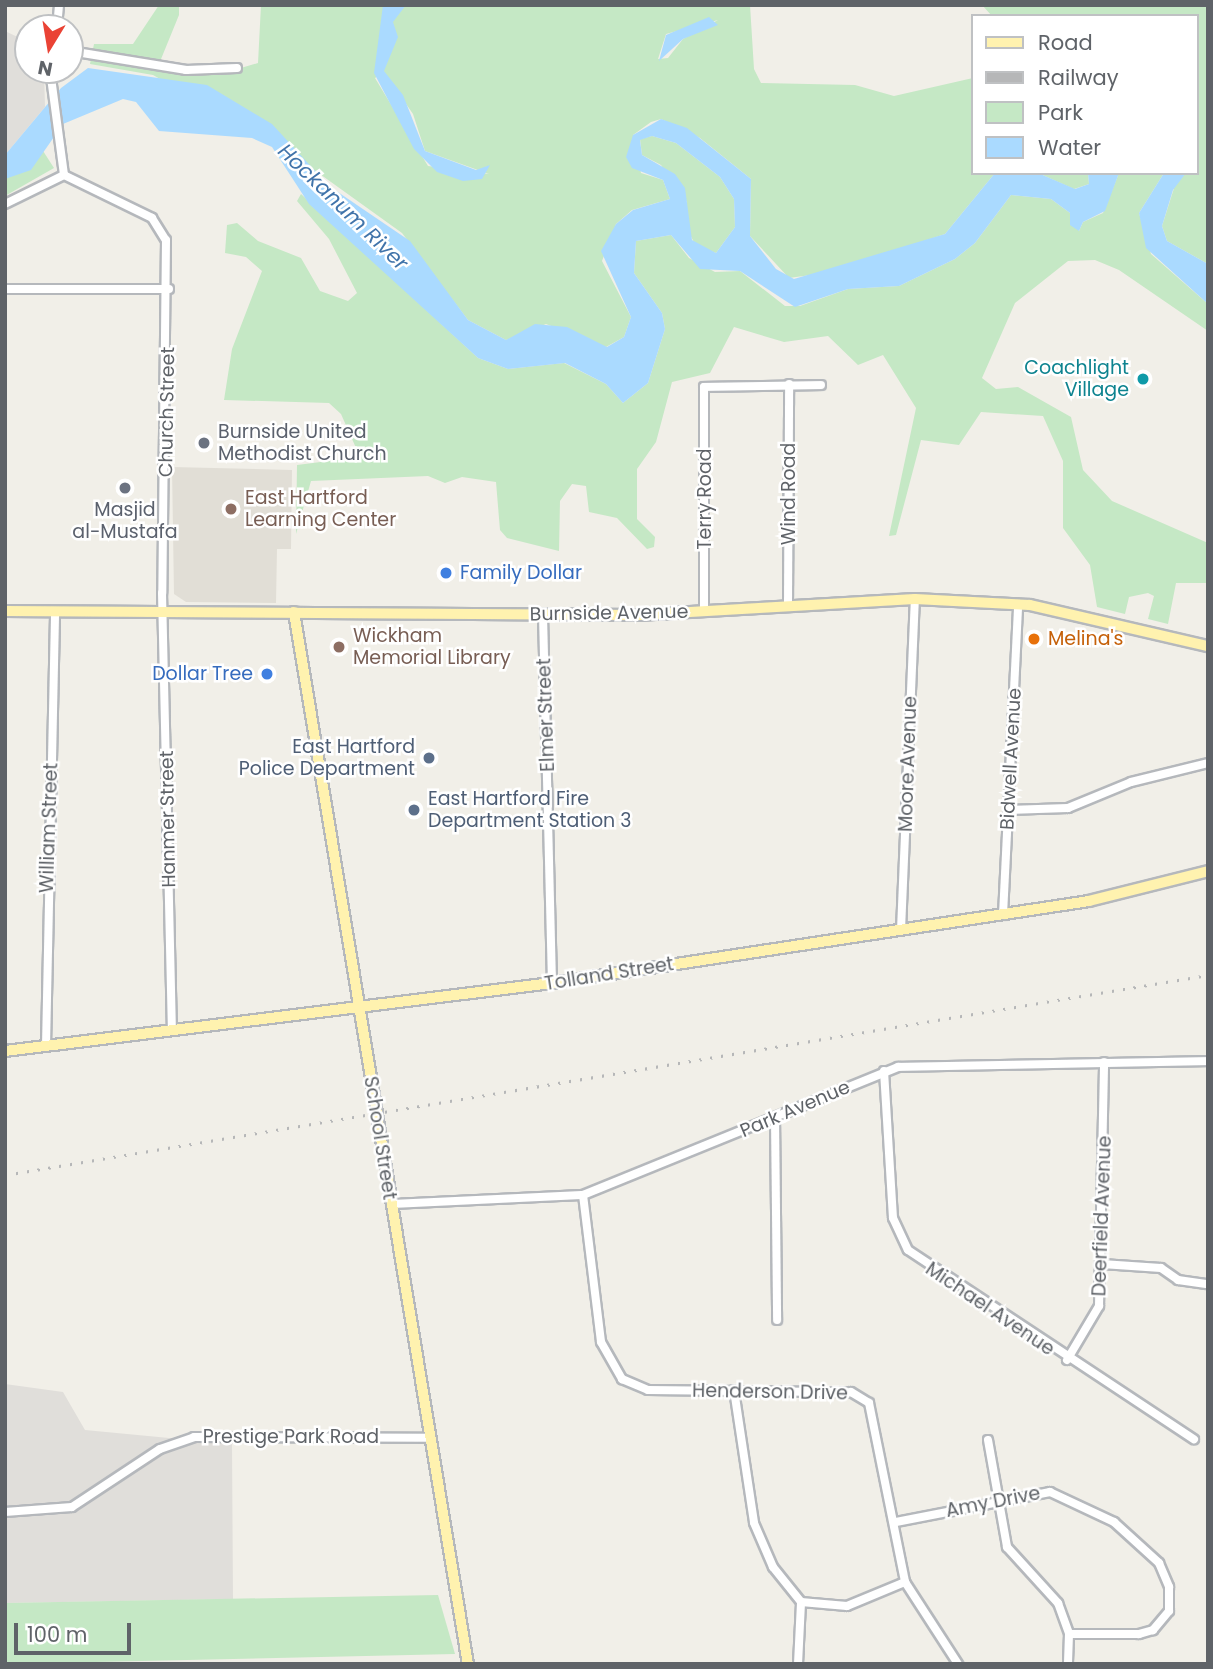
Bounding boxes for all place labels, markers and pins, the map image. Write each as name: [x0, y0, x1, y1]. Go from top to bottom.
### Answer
place label: Coachlight Village: [1024, 357, 1129, 401]
marker: Coachlight Village: [1135, 371, 1151, 387]
place label: Burnside United Methodist Church: [218, 421, 387, 465]
marker: Burnside United Methodist Church: [196, 435, 212, 451]
marker: Masjid al-Mustafa: [117, 480, 133, 496]
place label: East Hartford Learning Center: [245, 487, 396, 531]
place label: Masjid al-Mustafa: [72, 499, 178, 543]
marker: East Hartford Learning Center: [223, 501, 239, 517]
place label: Family Dollar: [460, 562, 582, 584]
marker: Family Dollar: [438, 565, 454, 581]
place label: Wickham Memorial Library: [353, 625, 511, 669]
place label: Melina's: [1048, 628, 1123, 650]
marker: Melina's: [1026, 631, 1042, 647]
marker: Wickham Memorial Library: [331, 639, 347, 655]
place label: Dollar Tree: [152, 663, 253, 685]
marker: Dollar Tree: [259, 666, 275, 682]
place label: East Hartford Police Department: [239, 736, 415, 780]
marker: East Hartford Police Department: [421, 750, 437, 766]
place label: East Hartford Fire Department Station 3: [428, 788, 631, 832]
marker: East Hartford Fire Department Station 3: [406, 802, 422, 818]

